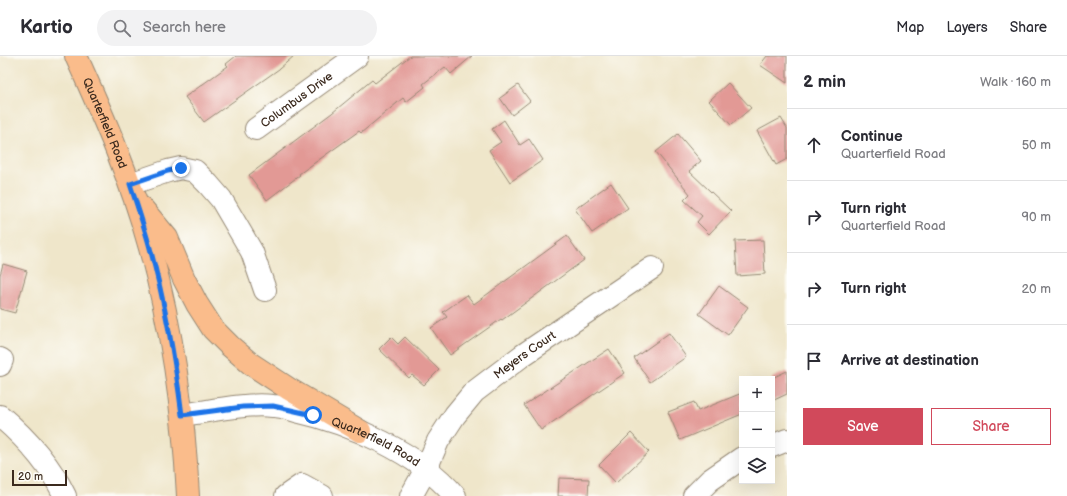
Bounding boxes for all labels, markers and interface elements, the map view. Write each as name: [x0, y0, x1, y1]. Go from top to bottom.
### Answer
search box: [97, 10, 377, 46]
text: Kartio: [20, 16, 73, 39]
icon: search: [111, 17, 133, 39]
text: Search here: [143, 18, 226, 37]
text: Map: [896, 19, 924, 36]
text: Layers: [946, 19, 988, 36]
text: Share: [1010, 19, 1047, 36]
street label: Columbus Drive: [258, 69, 336, 131]
text: 2 min: [803, 72, 846, 92]
text: Walk · 160 m: [980, 74, 1051, 90]
street label: Quarterfield Road: [79, 76, 130, 171]
text: Continue: [841, 127, 903, 146]
icon: ahead: [803, 134, 825, 156]
text: 50 m: [1022, 137, 1051, 153]
text: Quarterfield Road: [841, 146, 946, 162]
route end: [172, 159, 190, 177]
text: Turn right: [841, 199, 906, 218]
icon: right: [803, 206, 825, 228]
text: 90 m: [1022, 209, 1051, 225]
text: Quarterfield Road: [841, 218, 946, 234]
icon: right: [803, 278, 825, 300]
text: Turn right: [841, 279, 906, 298]
text: 20 m: [1021, 281, 1051, 297]
street label: Meyers Court: [491, 328, 559, 383]
icon: arrive: [803, 350, 825, 372]
text: Arrive at destination: [841, 351, 979, 370]
map controls: [739, 376, 775, 484]
button: +: [739, 376, 775, 412]
route start: [304, 406, 322, 424]
button: Save: [803, 408, 923, 445]
button: Share: [931, 408, 1051, 445]
button: −: [739, 412, 775, 448]
street label: Quarterfield Road: [329, 414, 423, 470]
button: layers: [739, 448, 775, 484]
scale bar: [12, 468, 67, 487]
text: 20 m: [18, 470, 43, 483]

